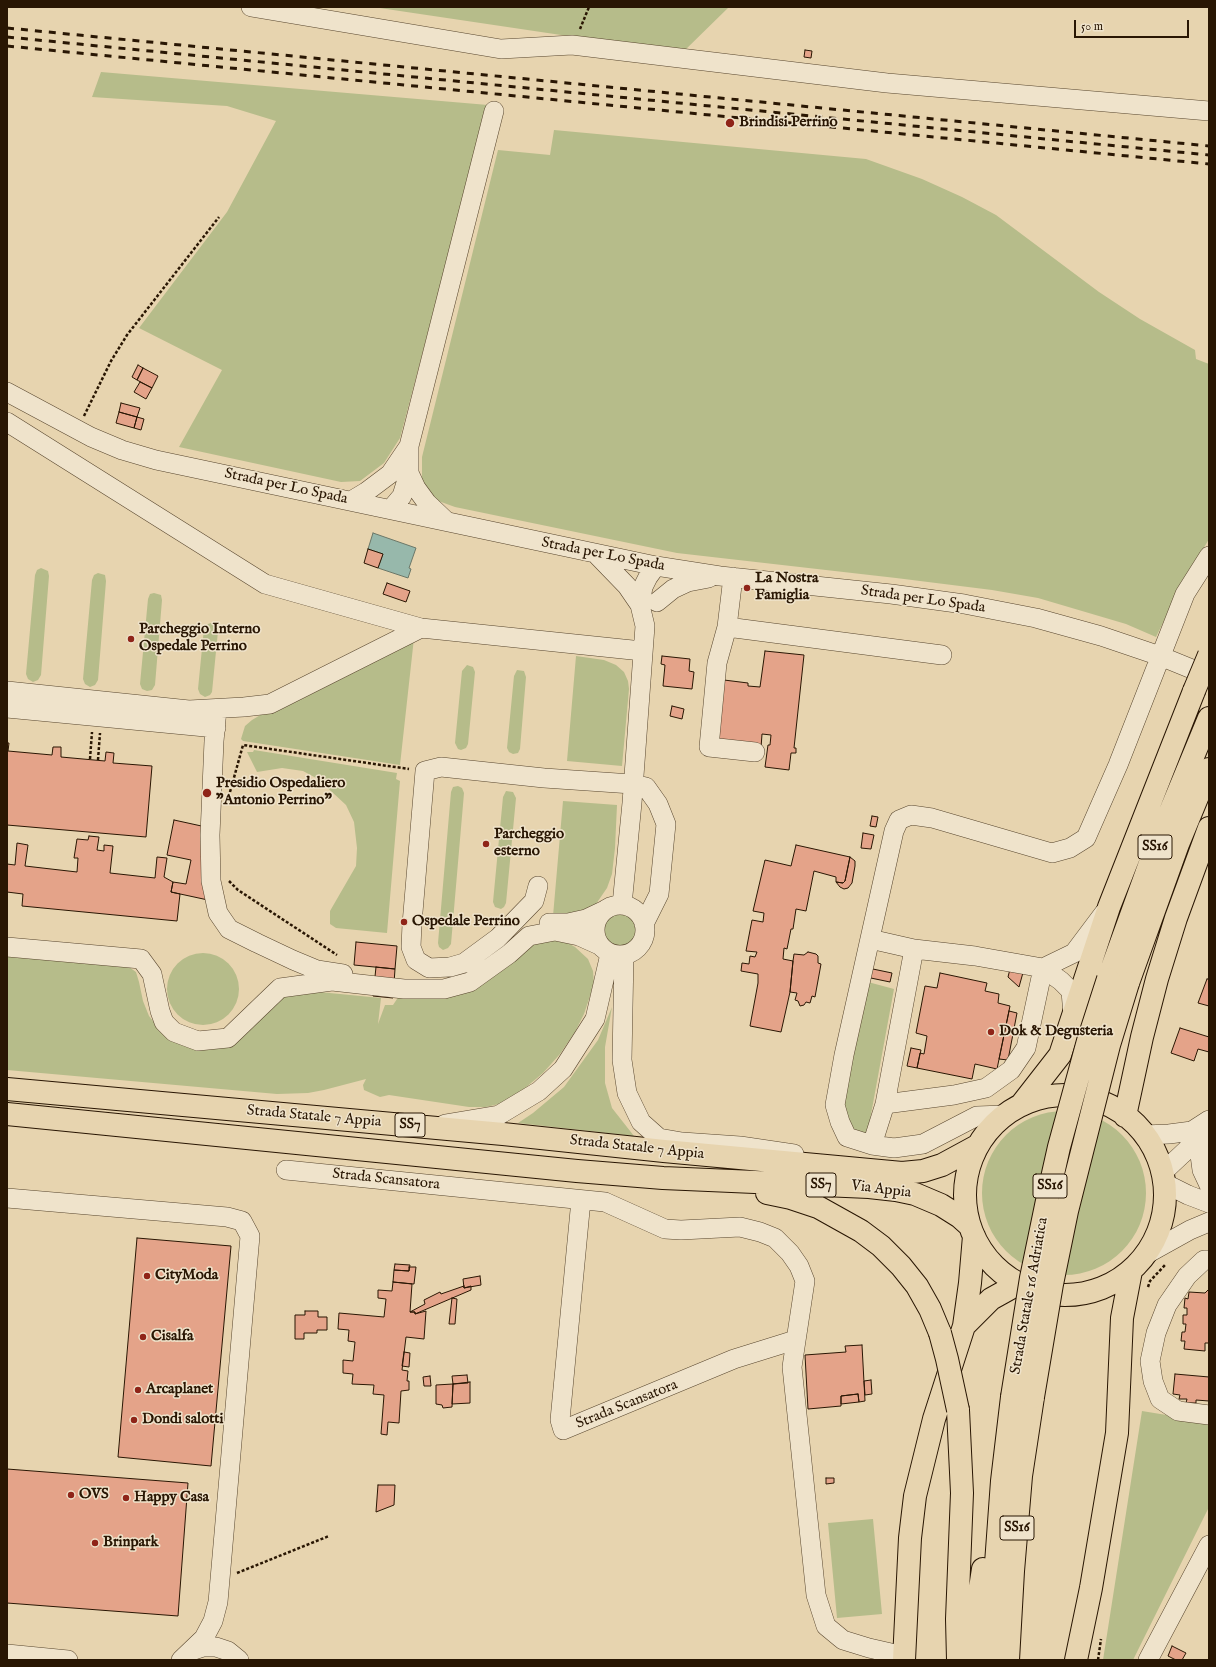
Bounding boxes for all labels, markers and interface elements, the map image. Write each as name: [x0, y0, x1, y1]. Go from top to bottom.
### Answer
scale bar: [1076, 12, 1191, 38]
text: 50 m: [1081, 19, 1103, 34]
place label: Brindisi Perrino: [739, 114, 837, 132]
marker: Brindisi Perrino: [724, 117, 736, 129]
street label: Strada per Lo Spada: [223, 465, 349, 509]
street label: Strada per Lo Spada: [540, 534, 666, 576]
place label: La Nostra Famiglia: [755, 570, 818, 605]
street label: Strada per Lo Spada: [860, 582, 986, 618]
marker: La Nostra Famiglia: [742, 583, 752, 593]
place label: Parcheggio Interno Ospedale Perrino: [139, 621, 260, 656]
marker: Parcheggio Interno Ospedale Perrino: [126, 634, 136, 644]
place label: Presidio Ospedaliero "Antonio Perrino": [216, 775, 345, 810]
marker: Presidio Ospedaliero "Antonio Perrino": [201, 787, 213, 799]
place label: Parcheggio esterno: [494, 826, 564, 861]
road number: SS16: [1138, 835, 1172, 859]
marker: Parcheggio esterno: [481, 839, 491, 849]
place label: Ospedale Perrino: [412, 913, 520, 931]
marker: Ospedale Perrino: [399, 917, 409, 927]
place label: Dok & Degusteria: [999, 1023, 1113, 1041]
marker: Dok & Degusteria: [986, 1027, 996, 1037]
street label: Strada Statale 7 Appia: [246, 1102, 382, 1132]
road number: SS7: [395, 1113, 425, 1137]
street label: Strada Statale 7 Appia: [569, 1132, 705, 1164]
street label: Strada Scansatora: [331, 1165, 441, 1195]
road number: SS7: [806, 1173, 836, 1197]
road number: SS16: [1033, 1174, 1067, 1198]
street label: Via Appia: [850, 1177, 912, 1203]
street label: Strada Statale 16 Adriatica: [1007, 1216, 1053, 1376]
place label: CityModa: [155, 1267, 218, 1285]
marker: CityModa: [142, 1271, 152, 1281]
place label: Cisalfa: [151, 1328, 193, 1346]
marker: Cisalfa: [138, 1332, 148, 1342]
street label: Strada Scansatora: [574, 1376, 680, 1434]
place label: Arcaplanet: [146, 1381, 213, 1399]
marker: Arcaplanet: [133, 1385, 143, 1395]
place label: Dondi salotti: [142, 1411, 224, 1429]
marker: Dondi salotti: [129, 1415, 139, 1425]
place label: OVS: [79, 1486, 109, 1504]
place label: Happy Casa: [134, 1489, 209, 1507]
marker: OVS: [66, 1490, 76, 1500]
marker: Happy Casa: [121, 1493, 131, 1503]
road number: SS16: [1000, 1516, 1034, 1540]
place label: Brinpark: [103, 1534, 159, 1552]
marker: Brinpark: [90, 1538, 100, 1548]

